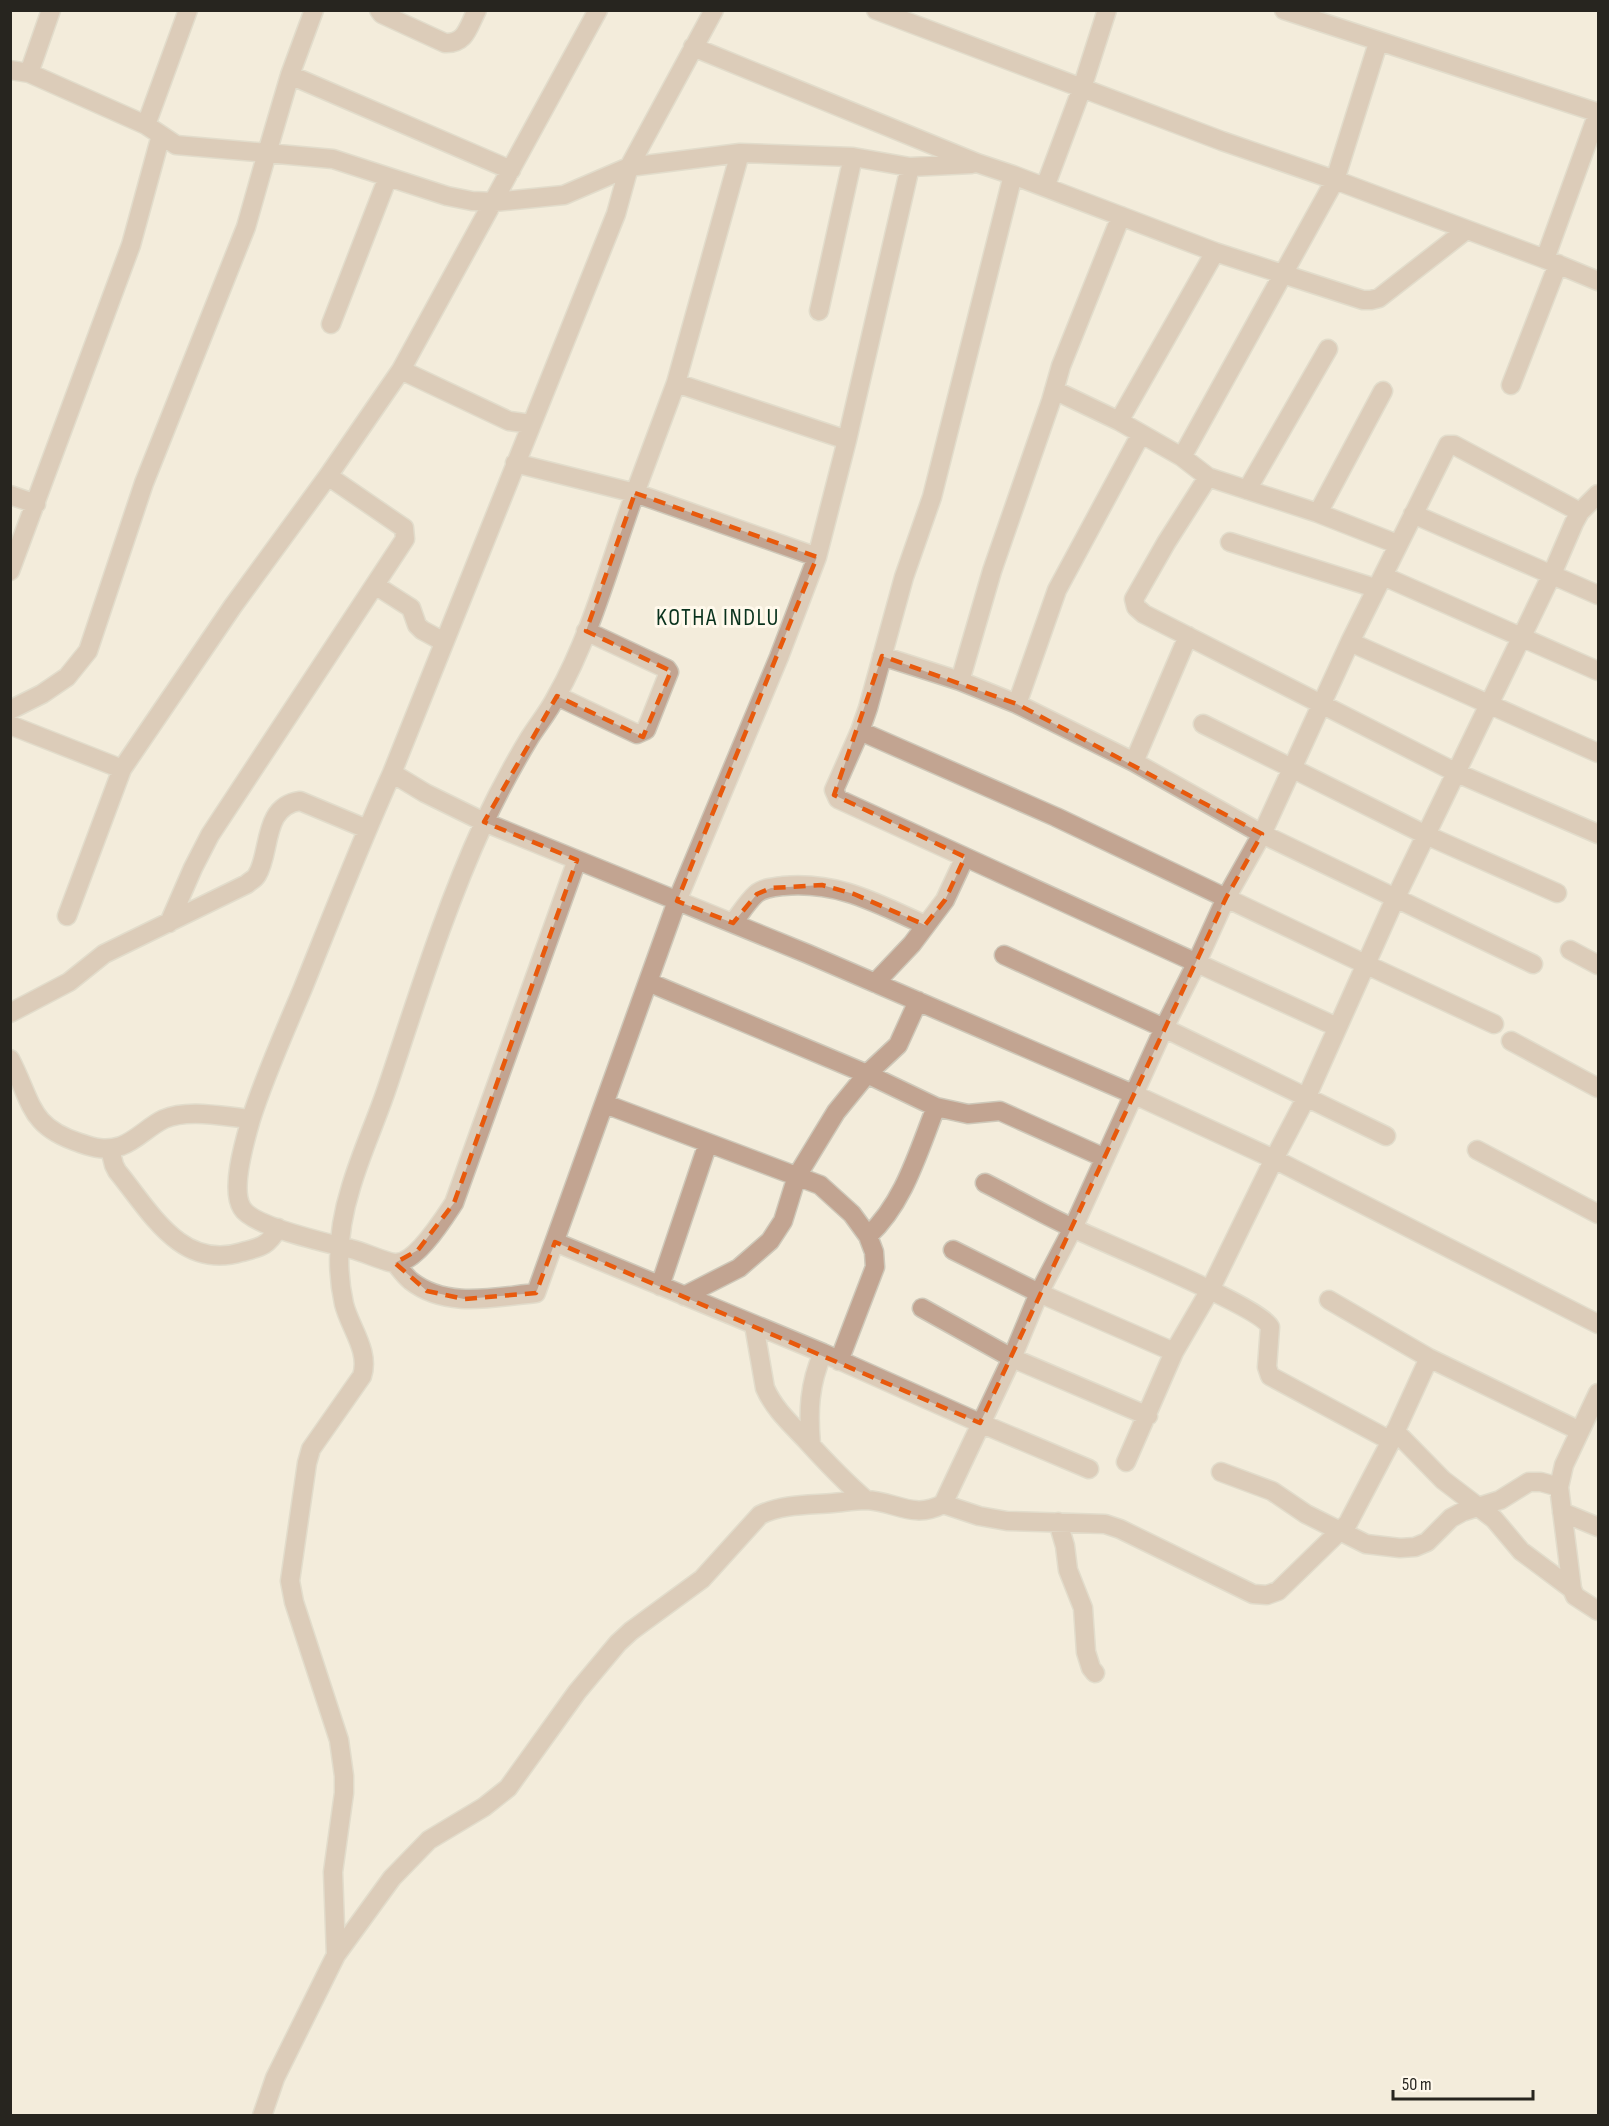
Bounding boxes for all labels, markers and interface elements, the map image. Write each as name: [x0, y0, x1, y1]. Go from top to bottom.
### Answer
district label: KOTHA INDLU: [656, 603, 780, 632]
scale bar: [1393, 2063, 1532, 2101]
text: 50 m: [1402, 2074, 1432, 2095]

